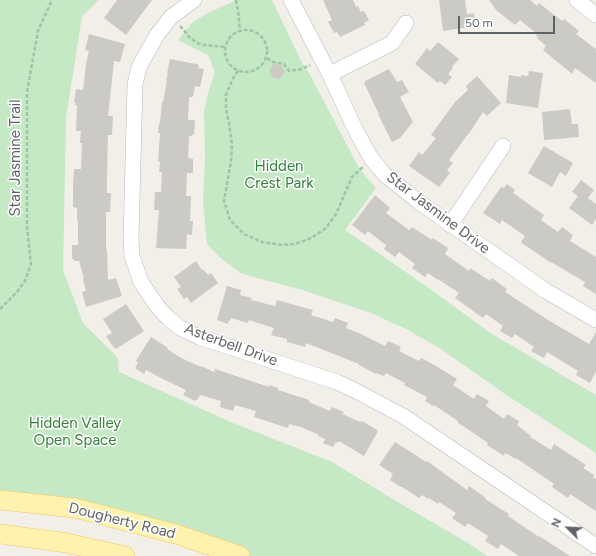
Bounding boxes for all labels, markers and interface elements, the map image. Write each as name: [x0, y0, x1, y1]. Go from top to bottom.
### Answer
scale bar: [460, 8, 557, 34]
text: 50 m: [465, 16, 493, 30]
street label: Star Jasmine Trail: [7, 99, 25, 217]
park label: Hidden Crest Park: [245, 158, 313, 193]
street label: Star Jasmine Drive: [383, 168, 493, 258]
street label: Asterbell Drive: [182, 320, 280, 370]
park label: Hidden Valley Open Space: [29, 415, 121, 450]
street label: Dougherty Road: [67, 499, 177, 543]
north arrow: [548, 508, 588, 548]
text: N: [549, 516, 564, 529]

